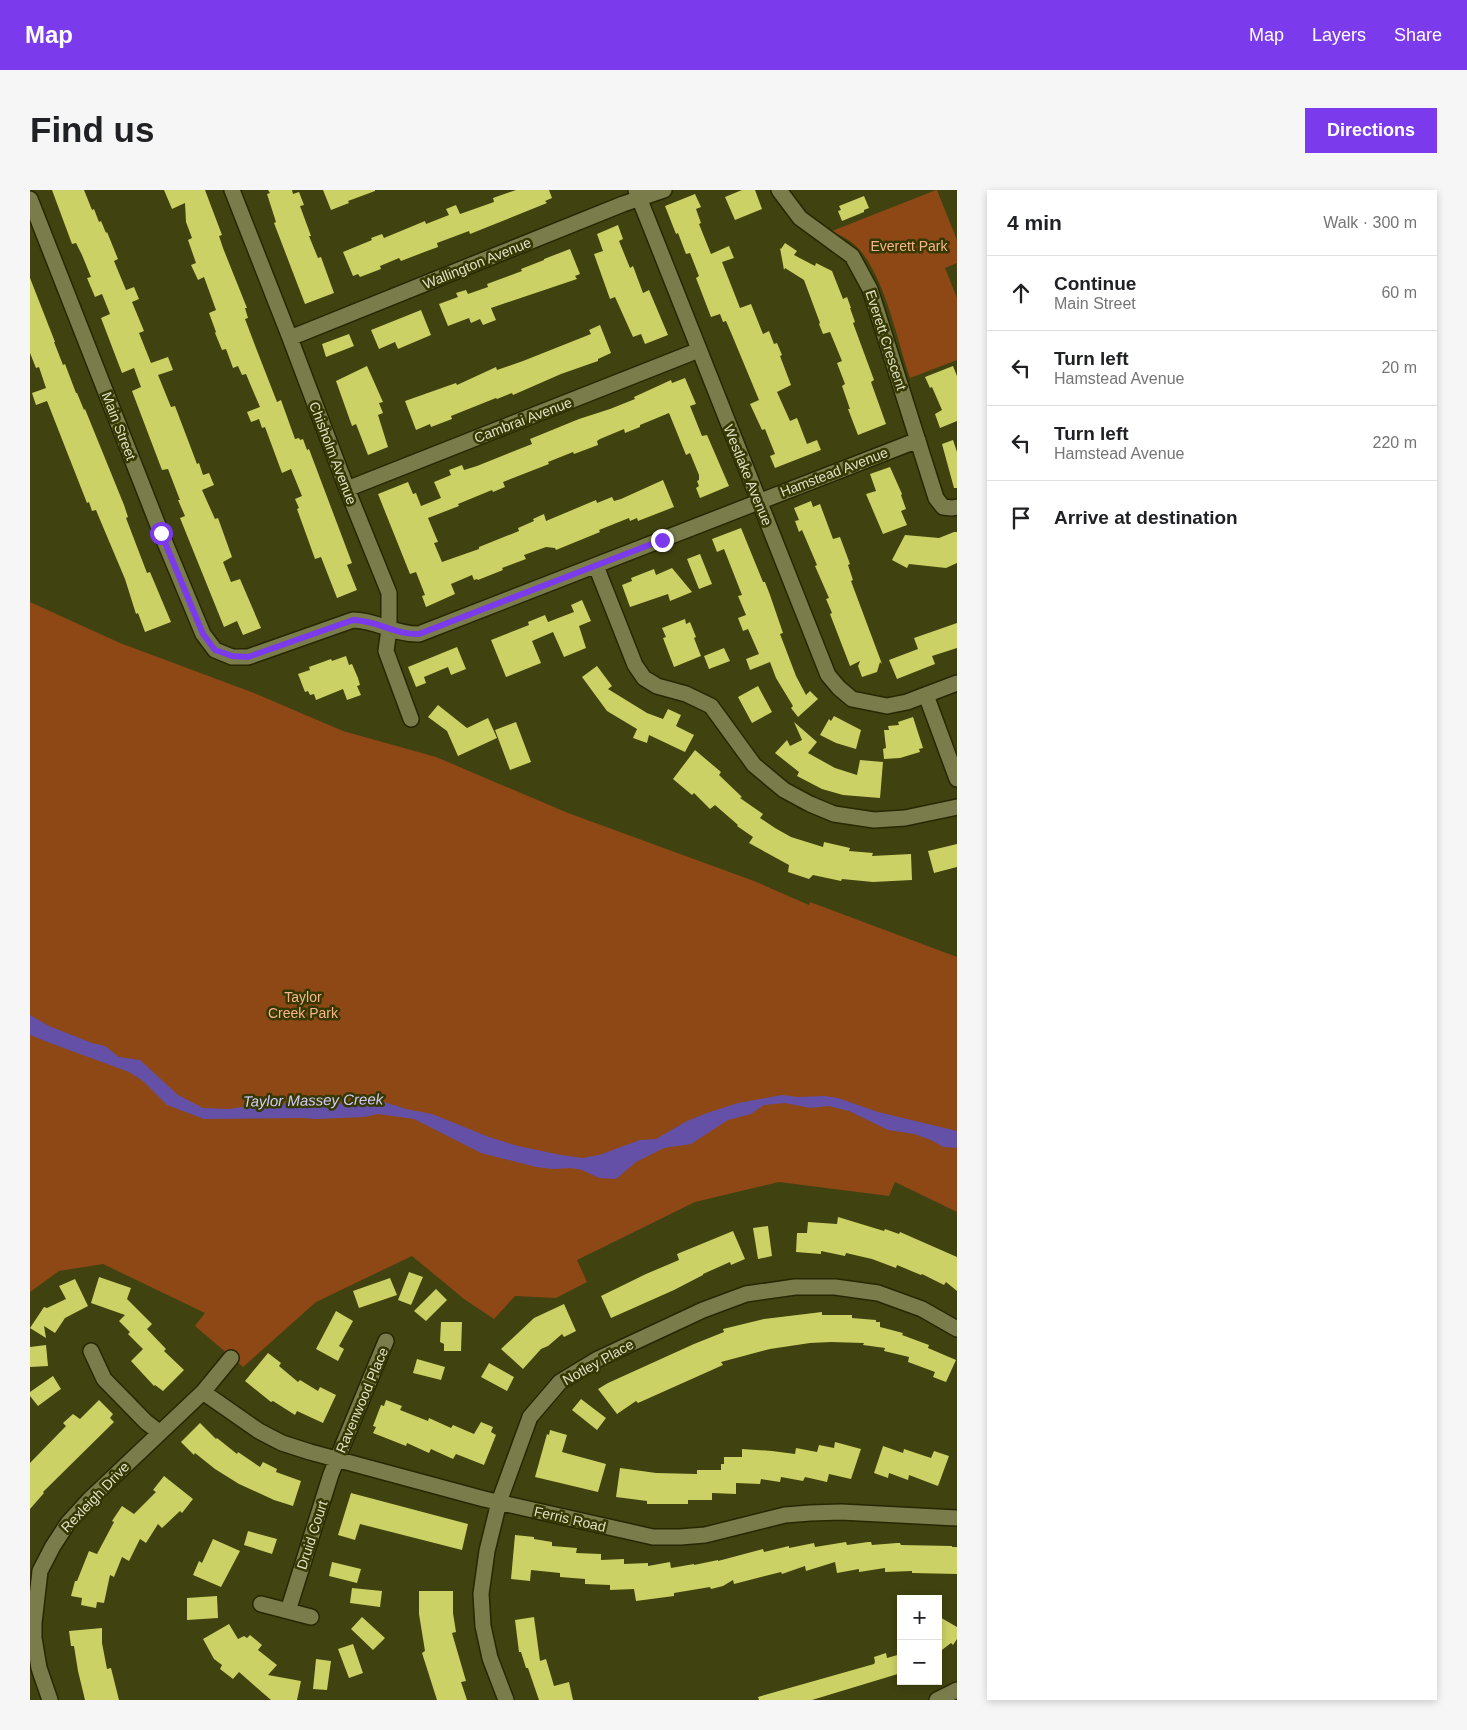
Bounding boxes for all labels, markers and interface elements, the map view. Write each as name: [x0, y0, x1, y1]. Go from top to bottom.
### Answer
text: Map: [25, 21, 73, 48]
text: Map: [1249, 25, 1284, 45]
text: Layers: [1312, 25, 1366, 45]
text: Share: [1394, 25, 1442, 45]
button: Directions: [1305, 108, 1437, 153]
text: Find us: [30, 110, 154, 149]
text: 4 min: [1007, 211, 1062, 234]
text: Walk · 300 m: [1323, 214, 1417, 231]
street label: Wallington Avenue: [421, 234, 534, 292]
park label: Everett Park: [870, 238, 949, 254]
text: Continue: [1054, 273, 1136, 294]
icon: ahead: [1007, 279, 1035, 307]
text: 60 m: [1381, 284, 1417, 301]
street label: Everett Crescent: [862, 288, 910, 392]
text: Main Street: [1054, 295, 1136, 312]
text: Turn left: [1054, 348, 1129, 369]
icon: left: [1007, 354, 1035, 382]
text: 20 m: [1381, 359, 1417, 376]
text: Hamstead Avenue: [1054, 370, 1184, 387]
street label: Main Street: [99, 390, 139, 462]
street label: Cambrai Avenue: [472, 394, 574, 446]
street label: Chisholm Avenue: [306, 399, 360, 507]
street label: Westlake Avenue: [720, 422, 776, 528]
text: Turn left: [1054, 423, 1129, 444]
icon: left: [1007, 429, 1035, 457]
text: 220 m: [1373, 434, 1417, 451]
street label: Hamstead Avenue: [778, 444, 890, 500]
text: Hamstead Avenue: [1054, 445, 1184, 462]
icon: arrive: [1007, 504, 1035, 532]
text: Arrive at destination: [1054, 507, 1238, 528]
route start: [150, 522, 173, 545]
route end: [651, 529, 674, 552]
park label: Taylor Creek Park: [268, 989, 339, 1021]
water label: Taylor Massey Creek: [243, 1090, 385, 1110]
street label: Notley Place: [560, 1336, 636, 1388]
street label: Ravenwood Place: [333, 1345, 391, 1455]
street label: Rexleigh Drive: [58, 1459, 133, 1535]
street label: Druid Court: [293, 1498, 331, 1572]
street label: Ferris Road: [533, 1503, 607, 1535]
map controls: [897, 1595, 942, 1685]
button: +: [897, 1595, 942, 1640]
button: −: [897, 1640, 942, 1685]

